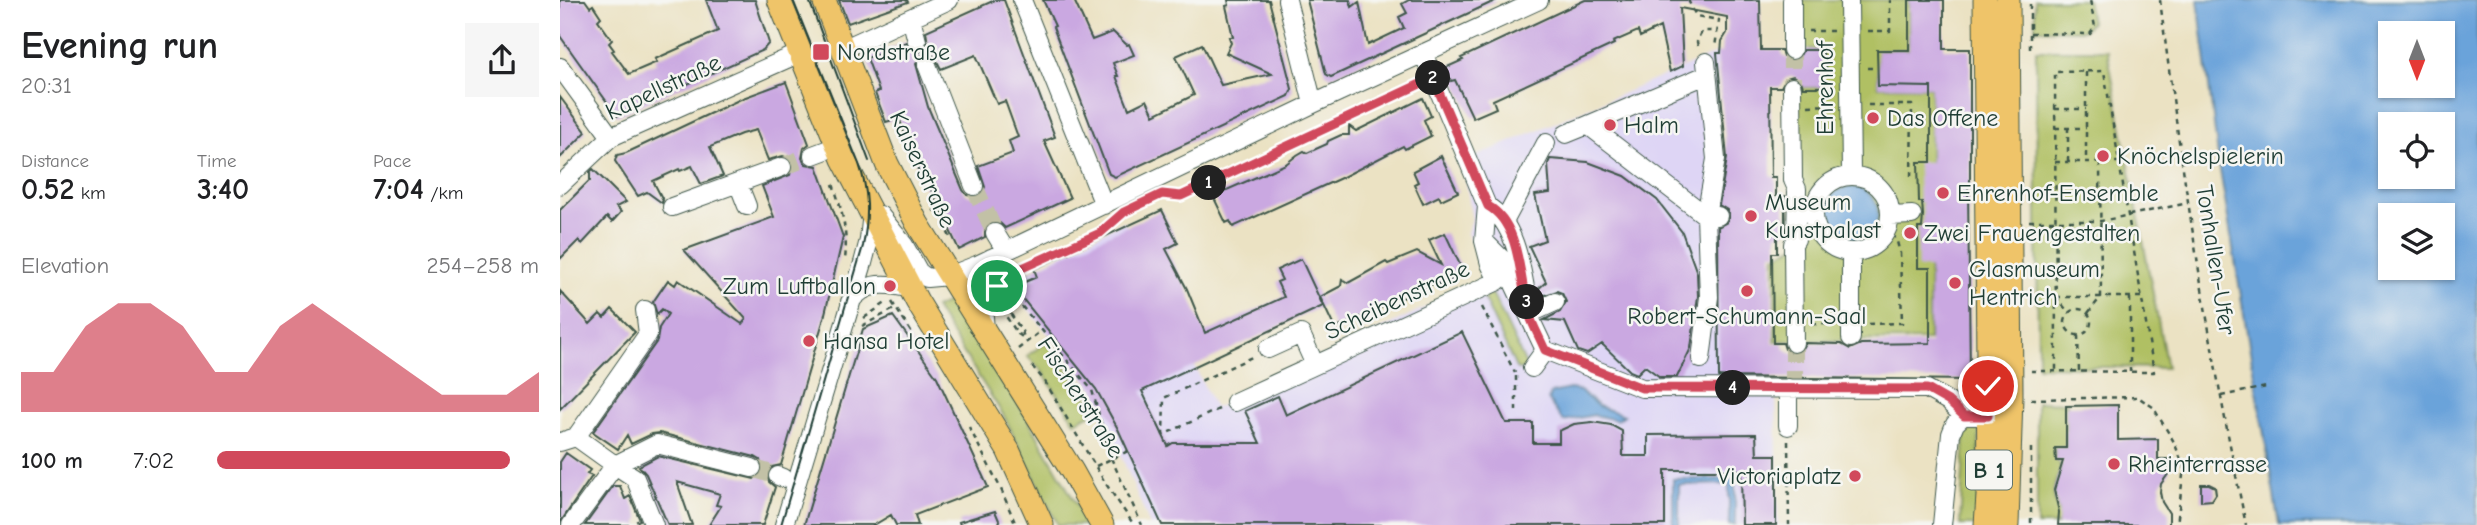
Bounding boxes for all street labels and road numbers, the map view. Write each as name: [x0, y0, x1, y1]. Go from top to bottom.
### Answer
street label: Ehrenhof: [1811, 40, 1839, 135]
street label: Kapellstraße: [601, 48, 725, 126]
street label: Kaiserstraße: [884, 106, 962, 232]
street label: Tonhallen-Ufer: [2190, 183, 2242, 337]
street label: Scheibenstraße: [1320, 254, 1474, 346]
street label: Fischerstraße: [1032, 331, 1130, 463]
road number: B 1: [1966, 450, 2012, 490]

